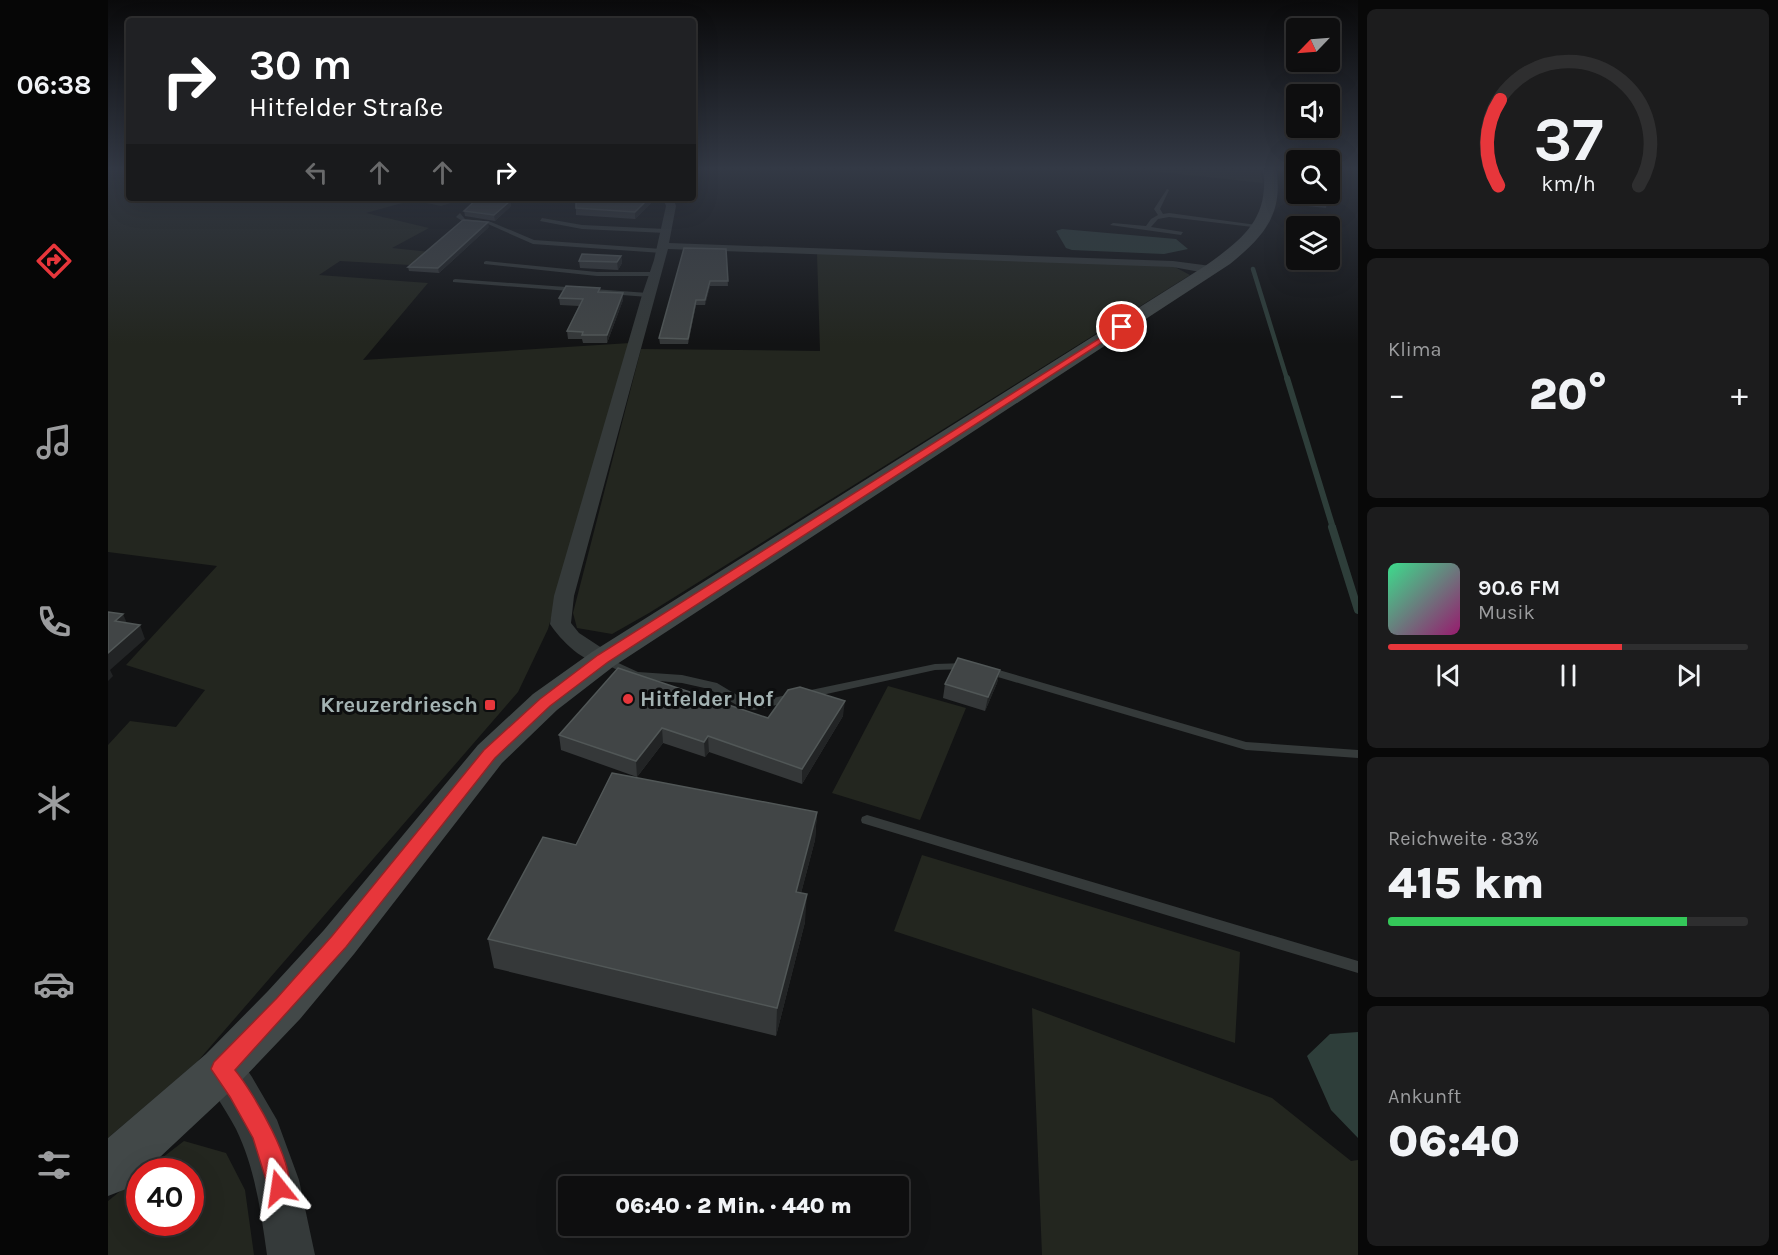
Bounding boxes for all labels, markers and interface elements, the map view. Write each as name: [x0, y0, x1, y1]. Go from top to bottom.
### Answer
north arrow: [1286, 18, 1340, 72]
map controls: [1286, 18, 1340, 270]
text: 30 m: [249, 40, 352, 90]
icon: right: [150, 42, 228, 120]
text: 06:38: [17, 69, 92, 101]
button: sound: [1286, 84, 1340, 138]
text: Hitfelder Straße: [249, 91, 443, 123]
text: 37: [1533, 103, 1603, 176]
button: search: [1286, 150, 1340, 204]
icon: left: [300, 156, 333, 189]
icon: ahead: [363, 156, 396, 189]
icon: ahead: [426, 156, 459, 189]
icon: right: [489, 156, 522, 189]
text: km/h: [1541, 171, 1595, 196]
button: layers: [1286, 216, 1340, 270]
icon: directions: [33, 240, 75, 282]
pin: [1096, 301, 1147, 352]
icon: arrive: [1105, 310, 1138, 343]
text: Klima: [1388, 338, 1441, 361]
text: 20°: [1529, 368, 1607, 420]
text: −: [1388, 375, 1405, 413]
text: +: [1731, 375, 1748, 413]
icon: music: [33, 421, 75, 463]
text: 90.6 FM: [1478, 575, 1560, 601]
icon: phone: [33, 601, 75, 643]
text: Musik: [1478, 601, 1535, 624]
icon: previous: [1432, 659, 1465, 692]
icon: pause: [1552, 659, 1585, 692]
icon: next: [1672, 659, 1705, 692]
place label: Hitfelder Hof: [640, 686, 774, 712]
place label: Kreuzerdriesch: [320, 692, 478, 718]
marker: Hitfelder Hof: [621, 692, 635, 706]
marker: Kreuzerdriesch: [483, 698, 497, 712]
icon: climate: [33, 782, 75, 824]
text: Reichweite · 83%: [1388, 827, 1539, 850]
text: 415 km: [1388, 857, 1544, 909]
icon: car: [33, 963, 75, 1005]
text: Ankunft: [1388, 1085, 1461, 1108]
text: 06:40: [1388, 1115, 1520, 1167]
icon: filters: [33, 1144, 75, 1186]
position arrow: [247, 1156, 311, 1220]
speed limit sign: 40: [126, 1158, 204, 1236]
text: 06:40 · 2 Min. · 440 m: [615, 1193, 852, 1219]

